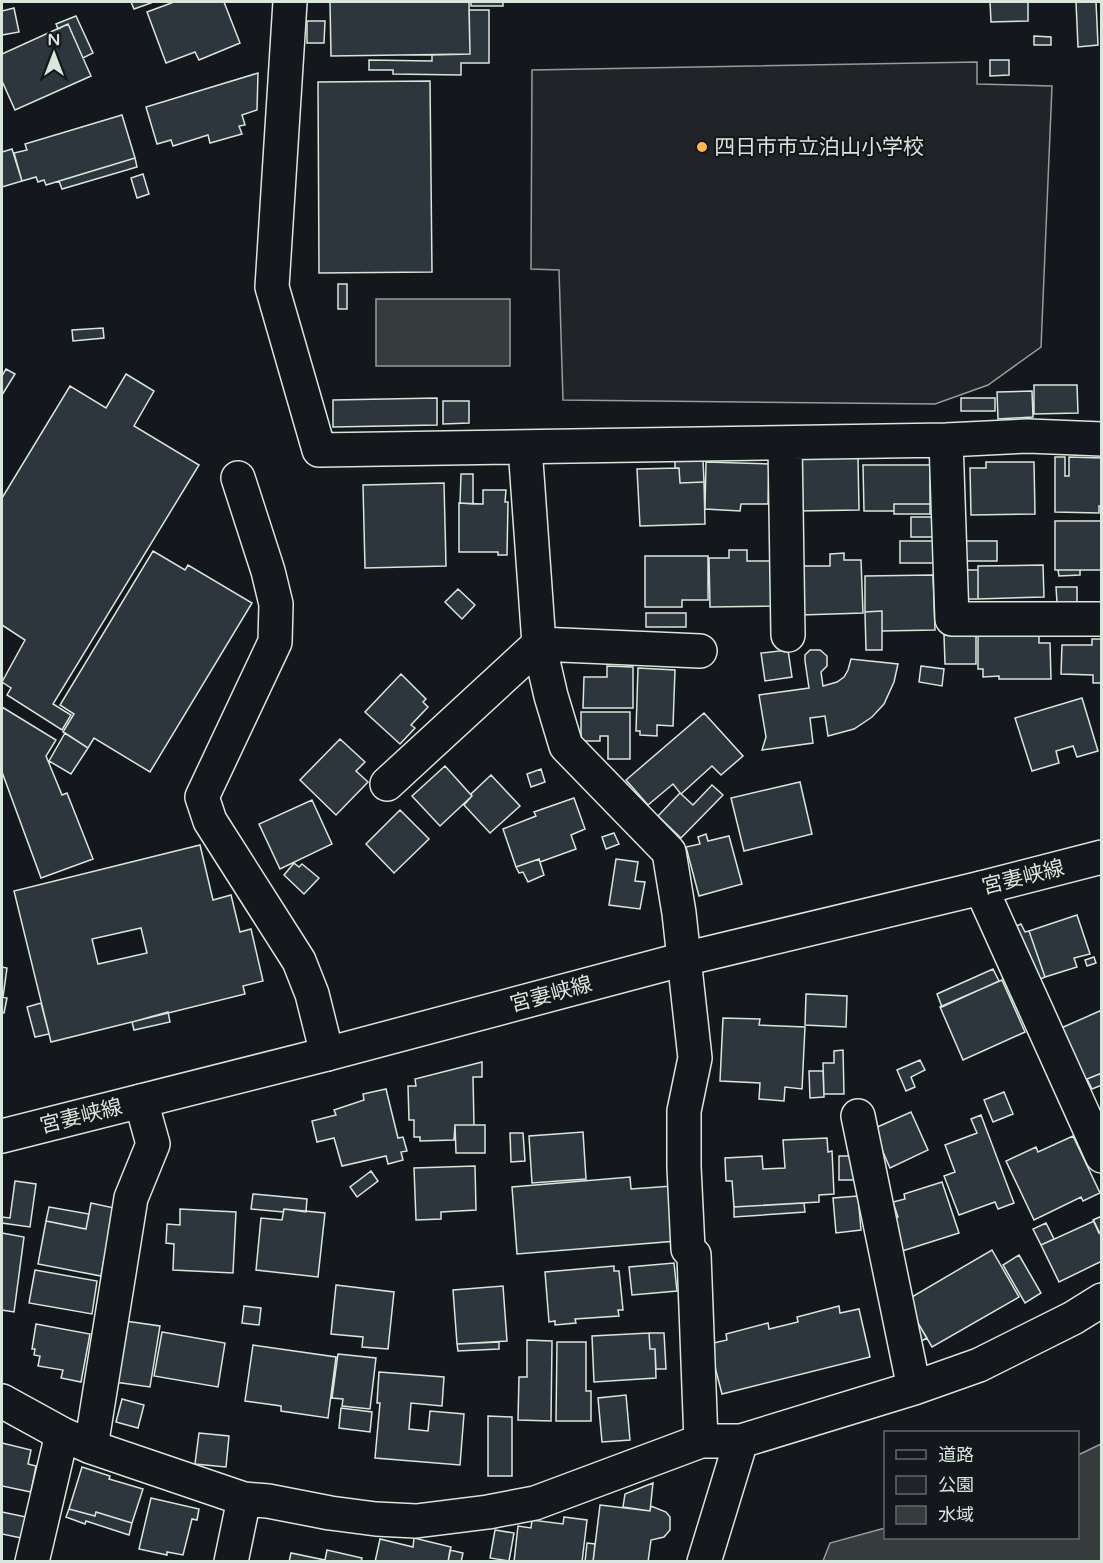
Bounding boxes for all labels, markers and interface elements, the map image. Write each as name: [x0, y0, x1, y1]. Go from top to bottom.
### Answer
north arrow: [24, 24, 84, 84]
text: N: [48, 30, 60, 50]
place label: 四日市市立泊山小学校: [714, 135, 924, 160]
marker: 四日市市立泊山小学校: [695, 140, 709, 154]
street label: 宮妻峡線: [979, 855, 1067, 900]
street label: 宮妻峡線: [507, 972, 595, 1017]
street label: 宮妻峡線: [37, 1094, 125, 1139]
legend: [884, 1431, 1079, 1539]
text: 道路: [938, 1444, 974, 1466]
text: 公園: [938, 1474, 974, 1496]
text: 水域: [938, 1504, 974, 1526]

